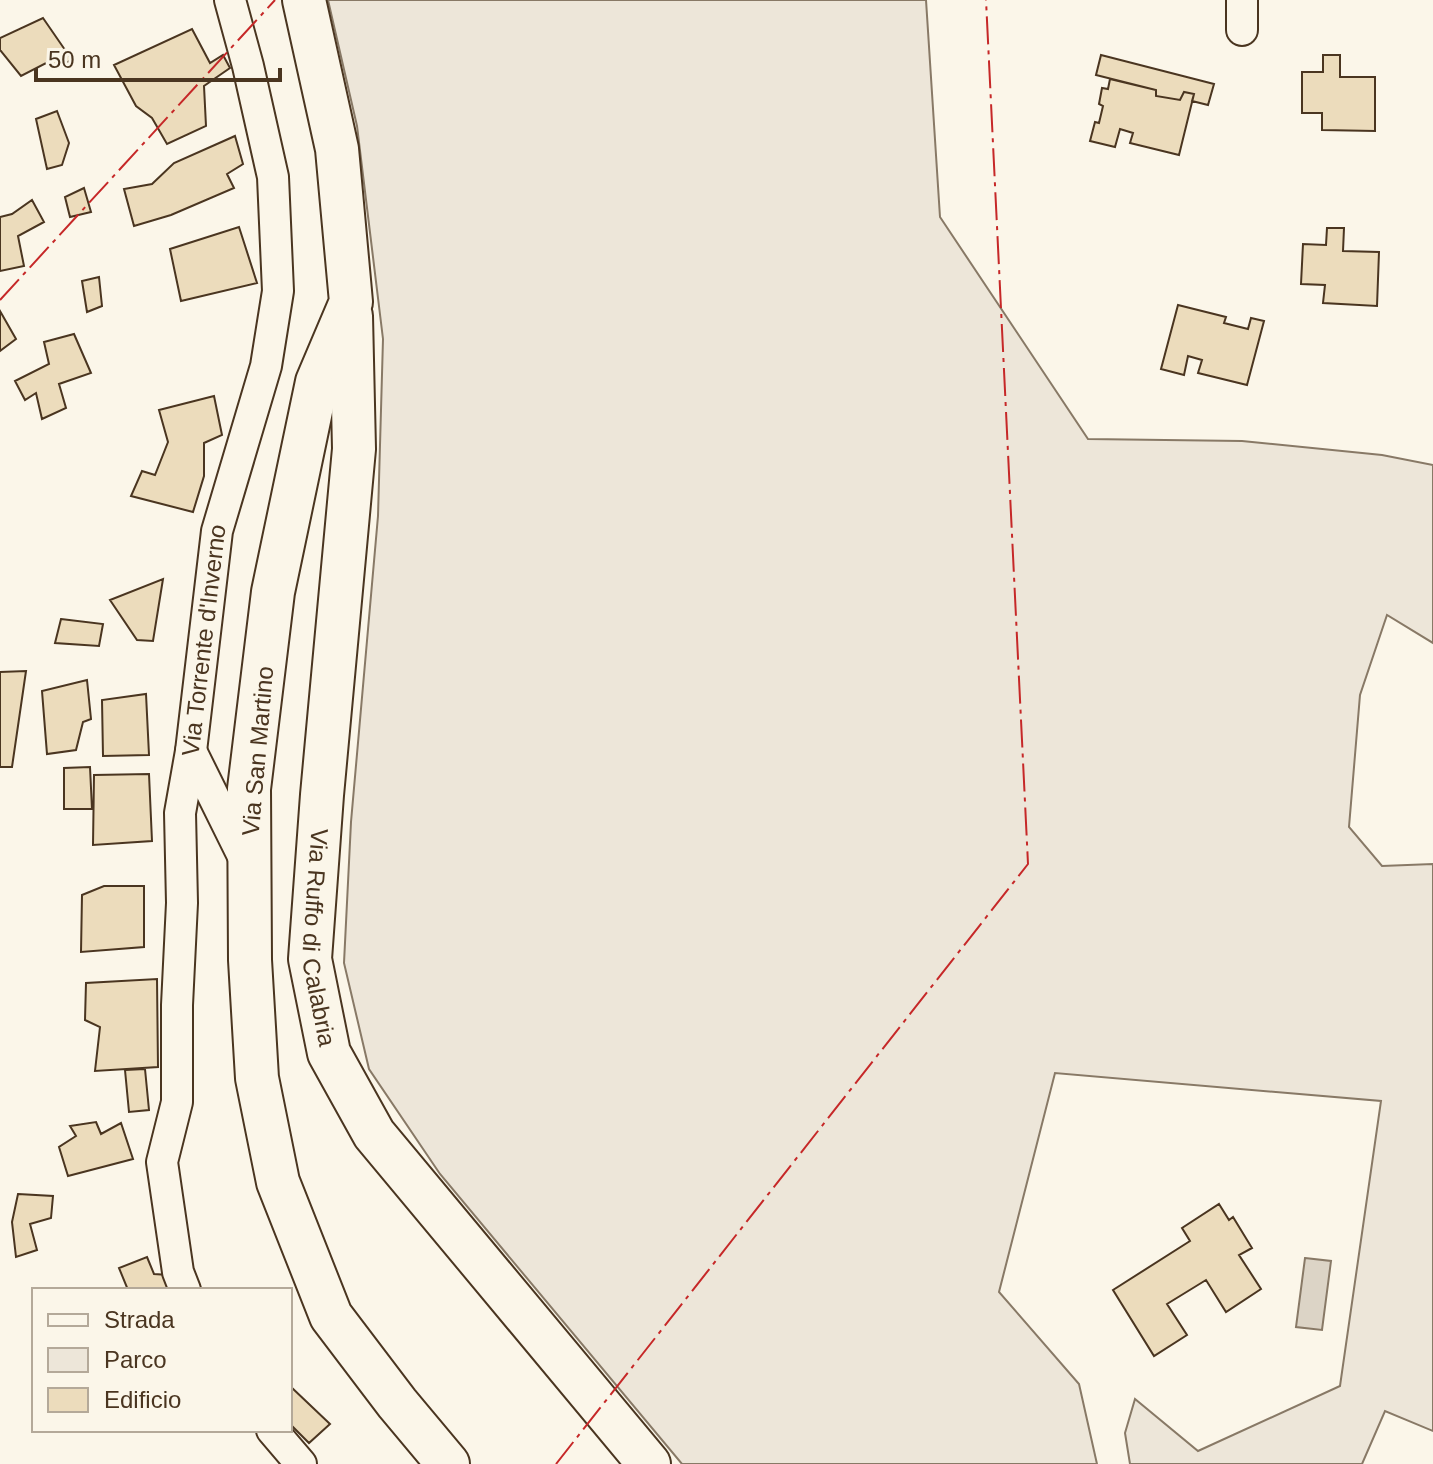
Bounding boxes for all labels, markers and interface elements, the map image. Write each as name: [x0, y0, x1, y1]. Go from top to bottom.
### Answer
scale bar: [36, 32, 280, 82]
text: 50 m: [48, 46, 101, 73]
street label: Via Torrente d'Inverno: [176, 521, 231, 758]
street label: Via San Martino: [237, 665, 278, 837]
street label: Via Ruffo di Calabria: [297, 828, 341, 1049]
legend: [32, 1288, 292, 1432]
text: Strada: [104, 1306, 175, 1333]
text: Parco: [104, 1346, 167, 1373]
text: Edificio: [104, 1386, 181, 1413]

